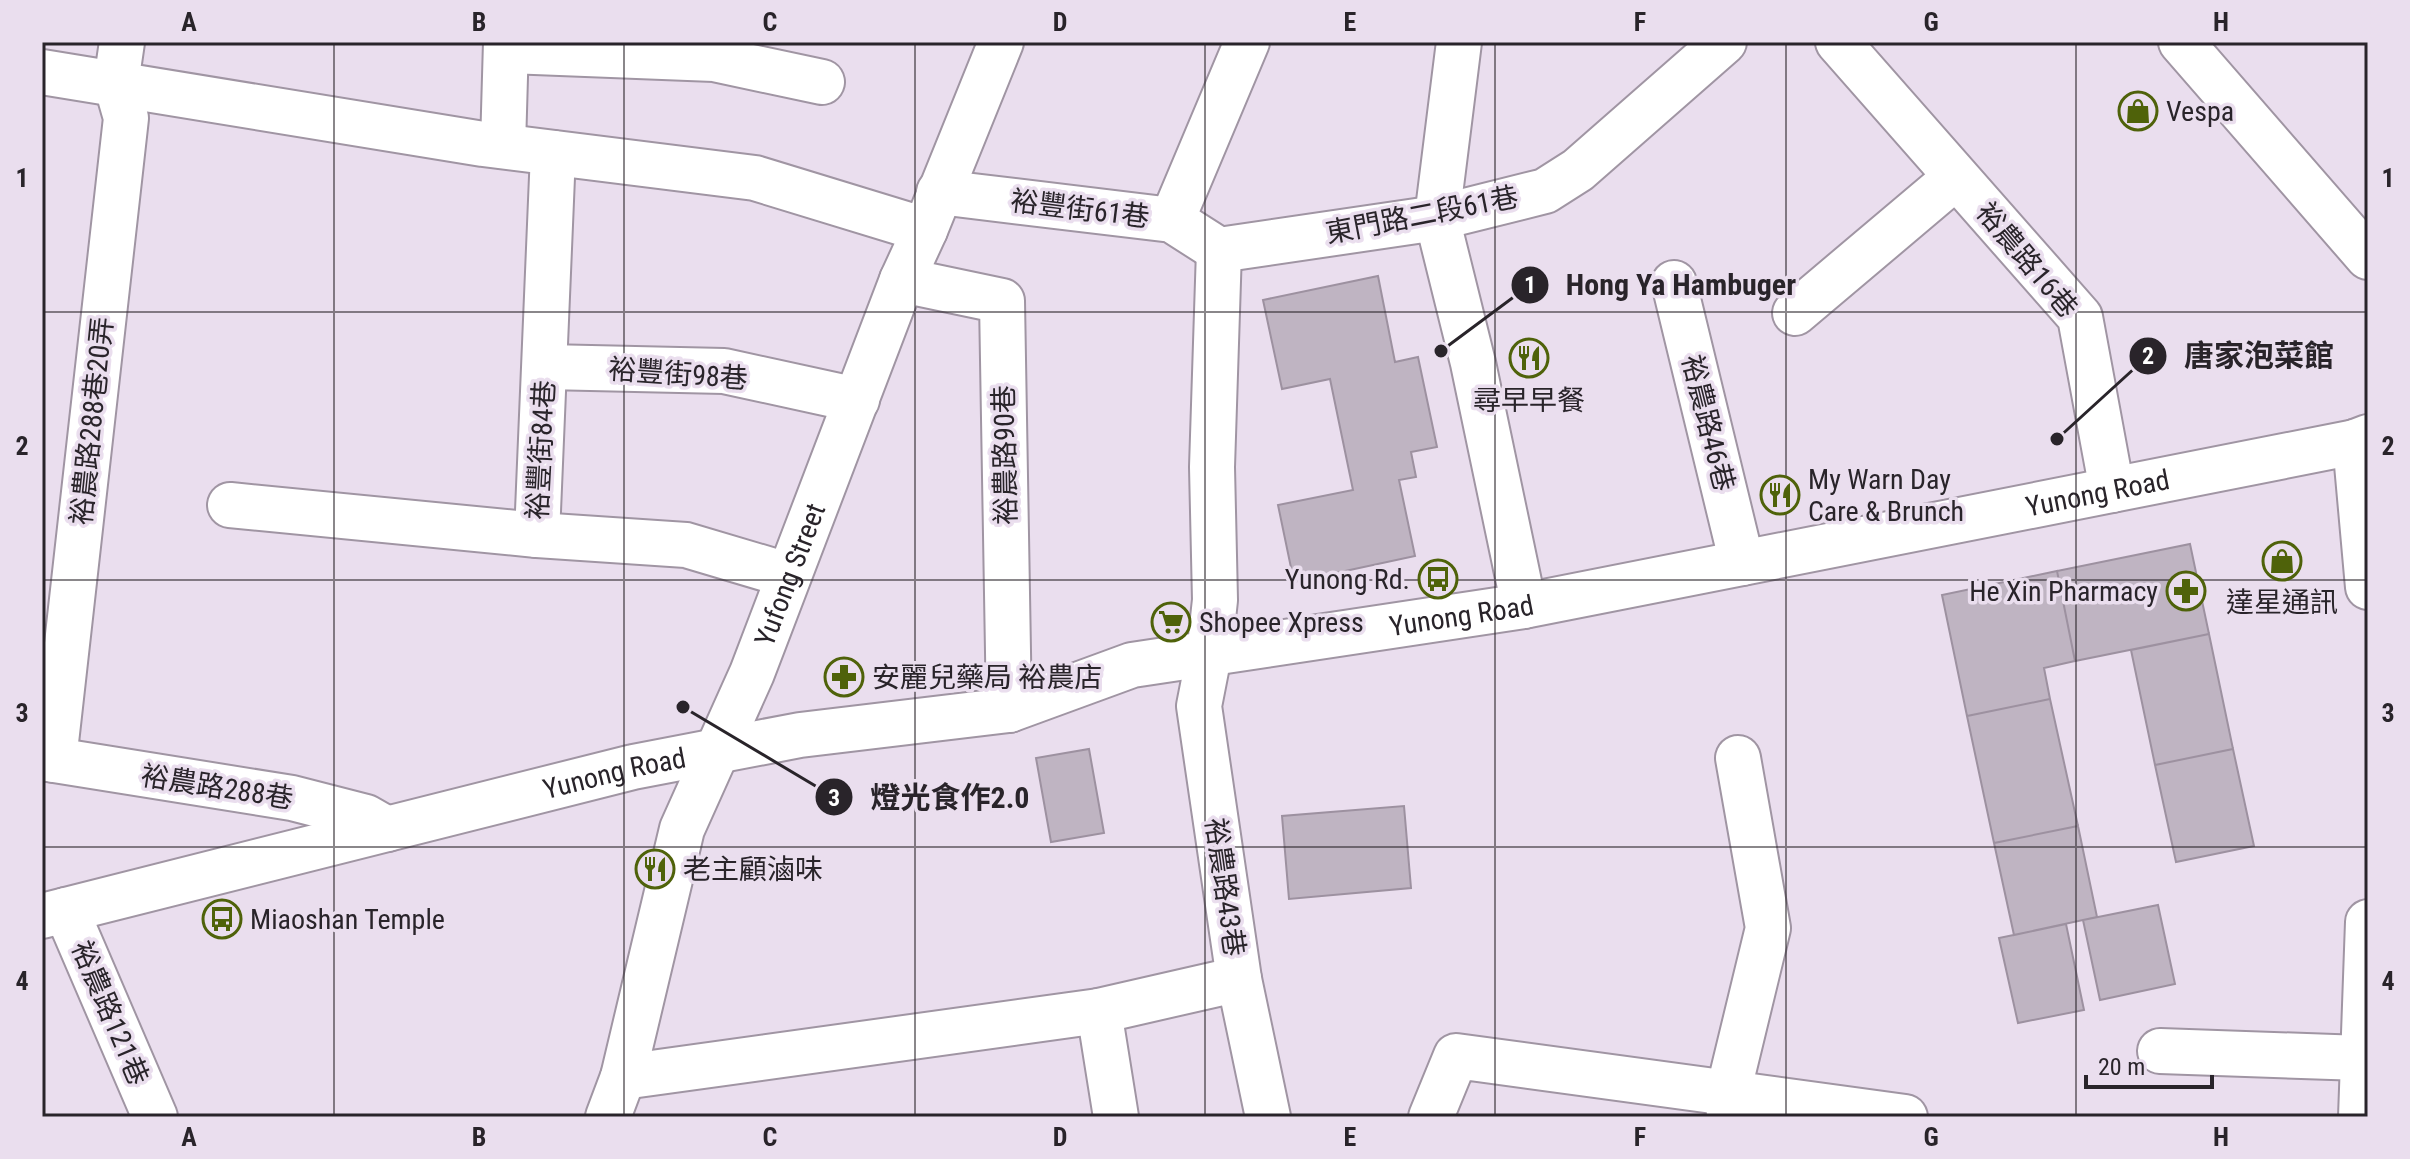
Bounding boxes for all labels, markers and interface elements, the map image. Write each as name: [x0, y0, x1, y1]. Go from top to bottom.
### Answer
text: A: [181, 7, 197, 37]
text: B: [472, 7, 486, 37]
text: C: [763, 7, 778, 37]
text: D: [1053, 7, 1067, 37]
text: E: [1344, 7, 1357, 37]
text: F: [1634, 7, 1646, 37]
text: G: [1923, 7, 1939, 37]
text: H: [2213, 7, 2229, 37]
shop icon: Vespa: [2117, 90, 2159, 132]
place label: Vespa: [2166, 95, 2234, 128]
text: 1: [15, 163, 29, 193]
text: 1: [2381, 163, 2395, 193]
street label: 東門路二段61巷: [1323, 180, 1521, 250]
street label: 裕豐街61巷: [1009, 184, 1151, 234]
street label: 裕農路16巷: [1969, 196, 2085, 324]
callout: Hong Ya Hambuger: [1510, 258, 1812, 312]
text: Hong Ya Hambuger: [1566, 267, 1796, 302]
text: 1: [1524, 271, 1536, 299]
street label: 裕農路288巷20弄: [65, 315, 119, 527]
callout: 唐家泡菜館: [2128, 329, 2350, 383]
restaurant icon: 尋早早餐: [1508, 337, 1550, 379]
text: 唐家泡菜館: [2184, 338, 2334, 373]
text: 2: [2142, 342, 2154, 370]
street label: 裕農路46巷: [1675, 351, 1741, 495]
street label: 裕豐街98巷: [607, 353, 749, 395]
street label: 裕豐街84巷: [521, 379, 561, 521]
place label: 尋早早餐: [1473, 384, 1585, 417]
street label: 裕農路90巷: [987, 385, 1023, 525]
text: 2: [15, 431, 29, 461]
text: 2: [2381, 431, 2395, 461]
place label: My Warn Day Care & Brunch: [1808, 463, 1964, 528]
street label: Yunong Road: [2023, 463, 2172, 523]
restaurant icon: My Warn Day Care & Brunch: [1759, 474, 1801, 516]
street label: Yufong Street: [747, 499, 832, 651]
shop icon: 達星通訊: [2261, 540, 2303, 582]
bus stop icon: Yunong Rd.: [1417, 558, 1459, 600]
place label: Yunong Rd.: [1285, 563, 1410, 596]
pharmacy icon: He Xin Pharmacy: [2165, 570, 2207, 612]
place label: He Xin Pharmacy: [1969, 575, 2158, 608]
place label: 達星通訊: [2226, 586, 2338, 619]
street label: Yunong Road: [1387, 588, 1536, 643]
supermarket icon: Shopee Xpress: [1150, 601, 1192, 643]
place label: Shopee Xpress: [1199, 606, 1364, 639]
pharmacy icon: 安麗兒藥局 裕農店: [823, 656, 865, 698]
place label: 安麗兒藥局 裕農店: [872, 661, 1102, 694]
text: 3: [15, 698, 29, 728]
text: 3: [2381, 698, 2395, 728]
street label: Yunong Road: [540, 741, 688, 806]
street label: 裕農路288巷: [139, 759, 295, 815]
callout: 燈光食作2.0: [814, 770, 1045, 824]
text: 燈光食作2.0: [870, 780, 1030, 815]
text: 3: [828, 784, 840, 812]
street label: 裕農路43巷: [1199, 816, 1251, 958]
restaurant icon: 老主顧滷味: [634, 848, 676, 890]
place label: 老主顧滷味: [683, 853, 823, 886]
bus stop icon: Miaoshan Temple: [201, 898, 243, 940]
place label: Miaoshan Temple: [250, 903, 445, 936]
street label: 裕農路121巷: [65, 936, 155, 1090]
text: 4: [15, 966, 29, 996]
text: 4: [2381, 966, 2395, 996]
scale bar: [2086, 1039, 2212, 1089]
text: 20 m: [2098, 1053, 2145, 1081]
text: A: [181, 1122, 197, 1152]
text: B: [472, 1122, 486, 1152]
text: C: [763, 1122, 778, 1152]
text: D: [1053, 1122, 1067, 1152]
text: E: [1344, 1122, 1357, 1152]
text: F: [1634, 1122, 1646, 1152]
text: G: [1923, 1122, 1939, 1152]
text: H: [2213, 1122, 2229, 1152]

